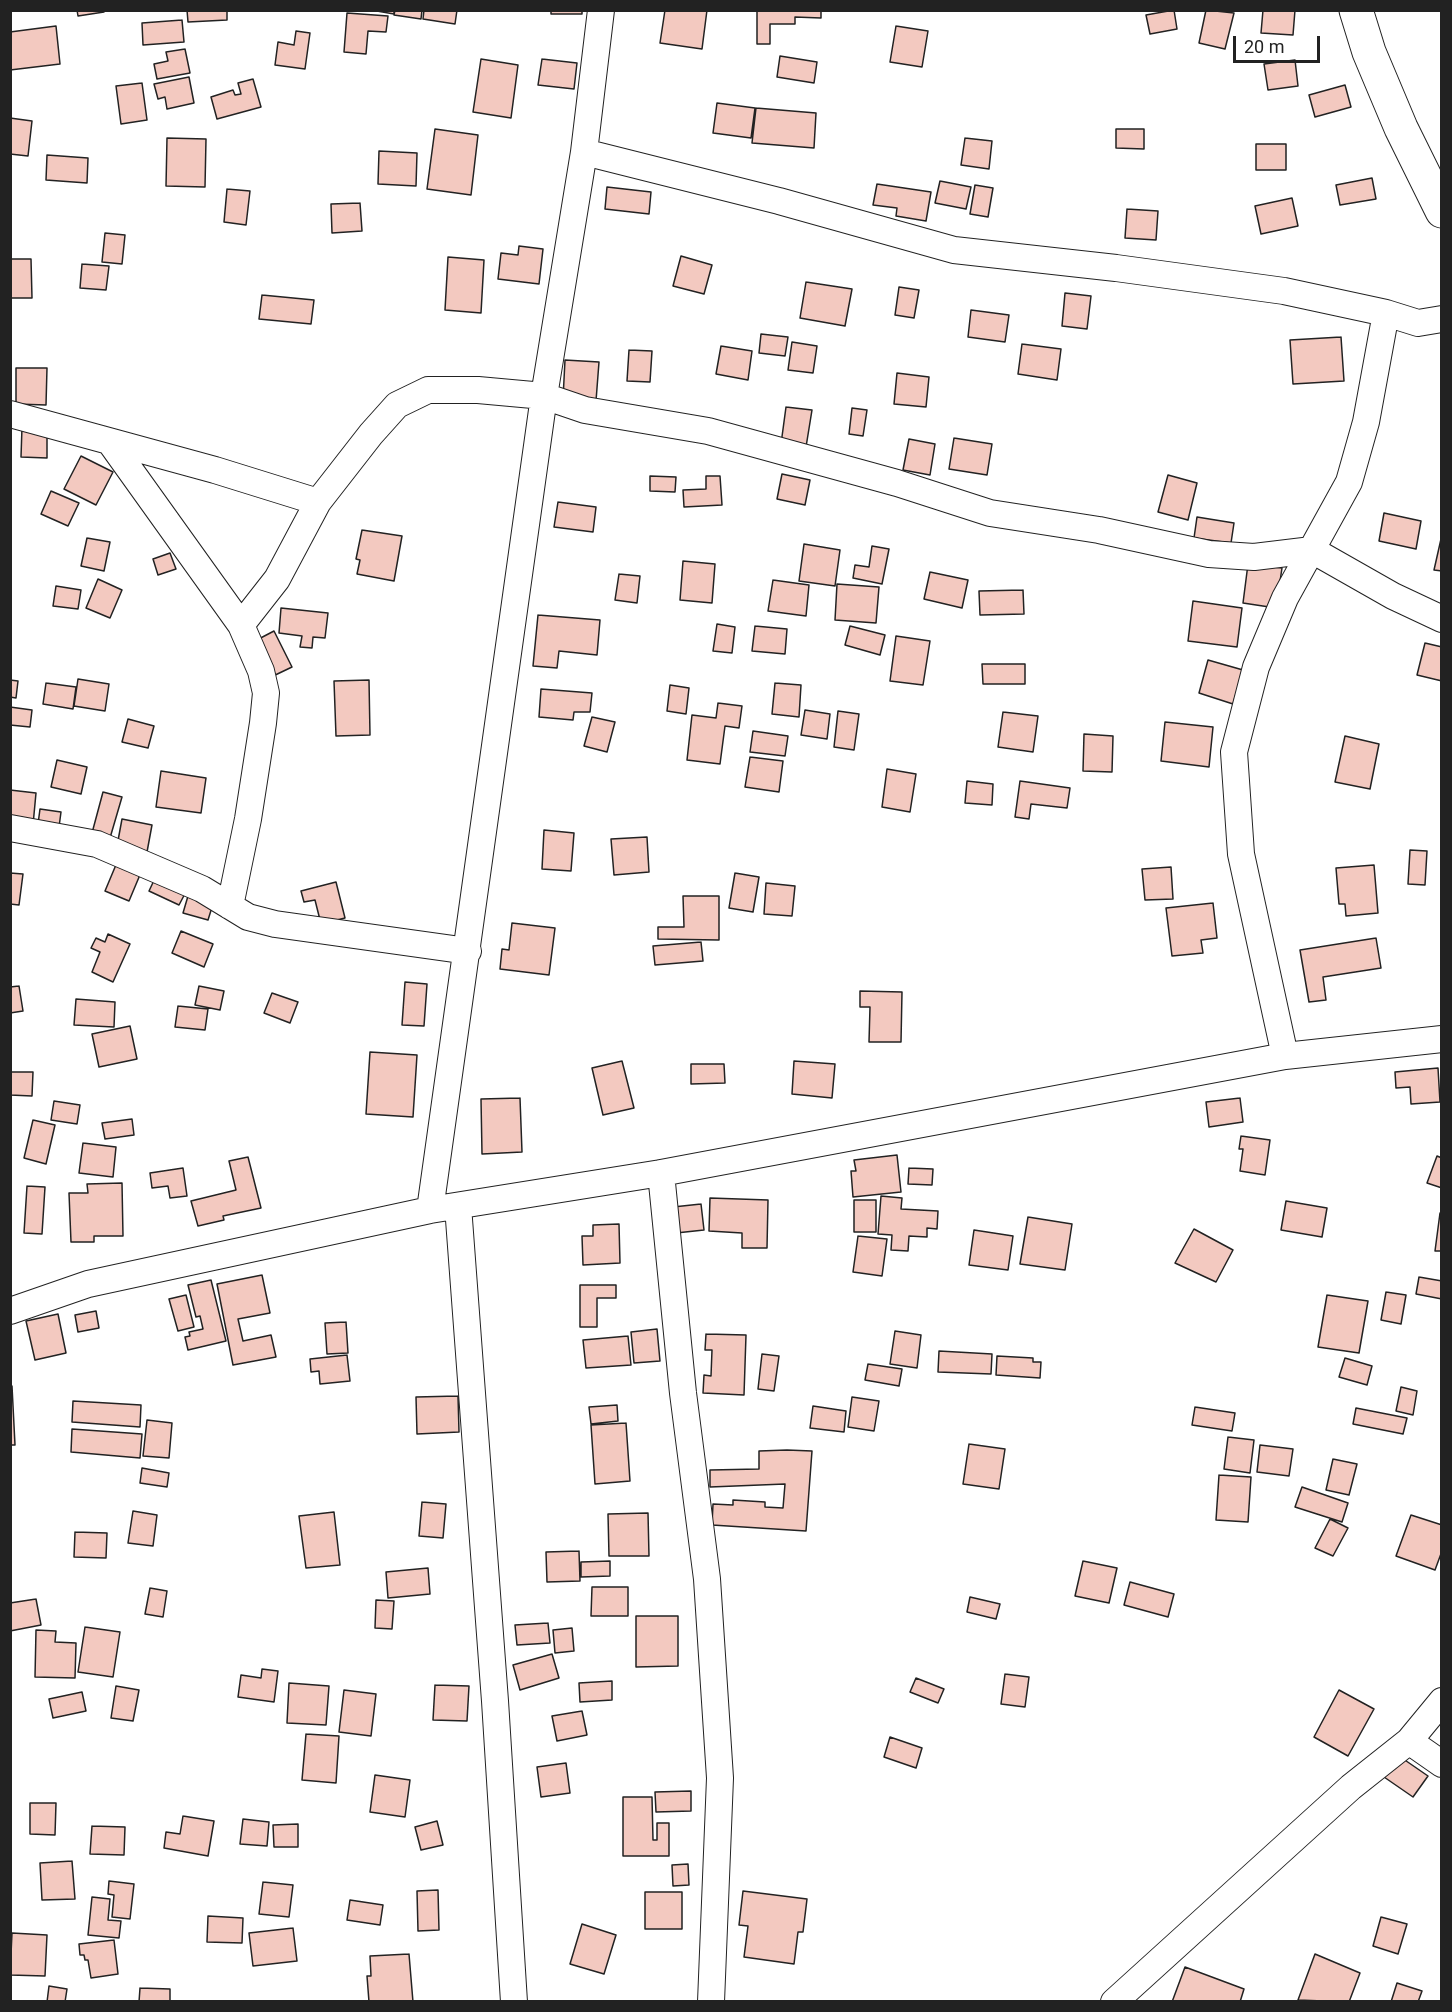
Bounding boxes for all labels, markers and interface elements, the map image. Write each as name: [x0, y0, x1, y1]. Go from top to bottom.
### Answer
scale bar: [1236, 24, 1323, 62]
text: 20 m: [1244, 36, 1284, 57]

